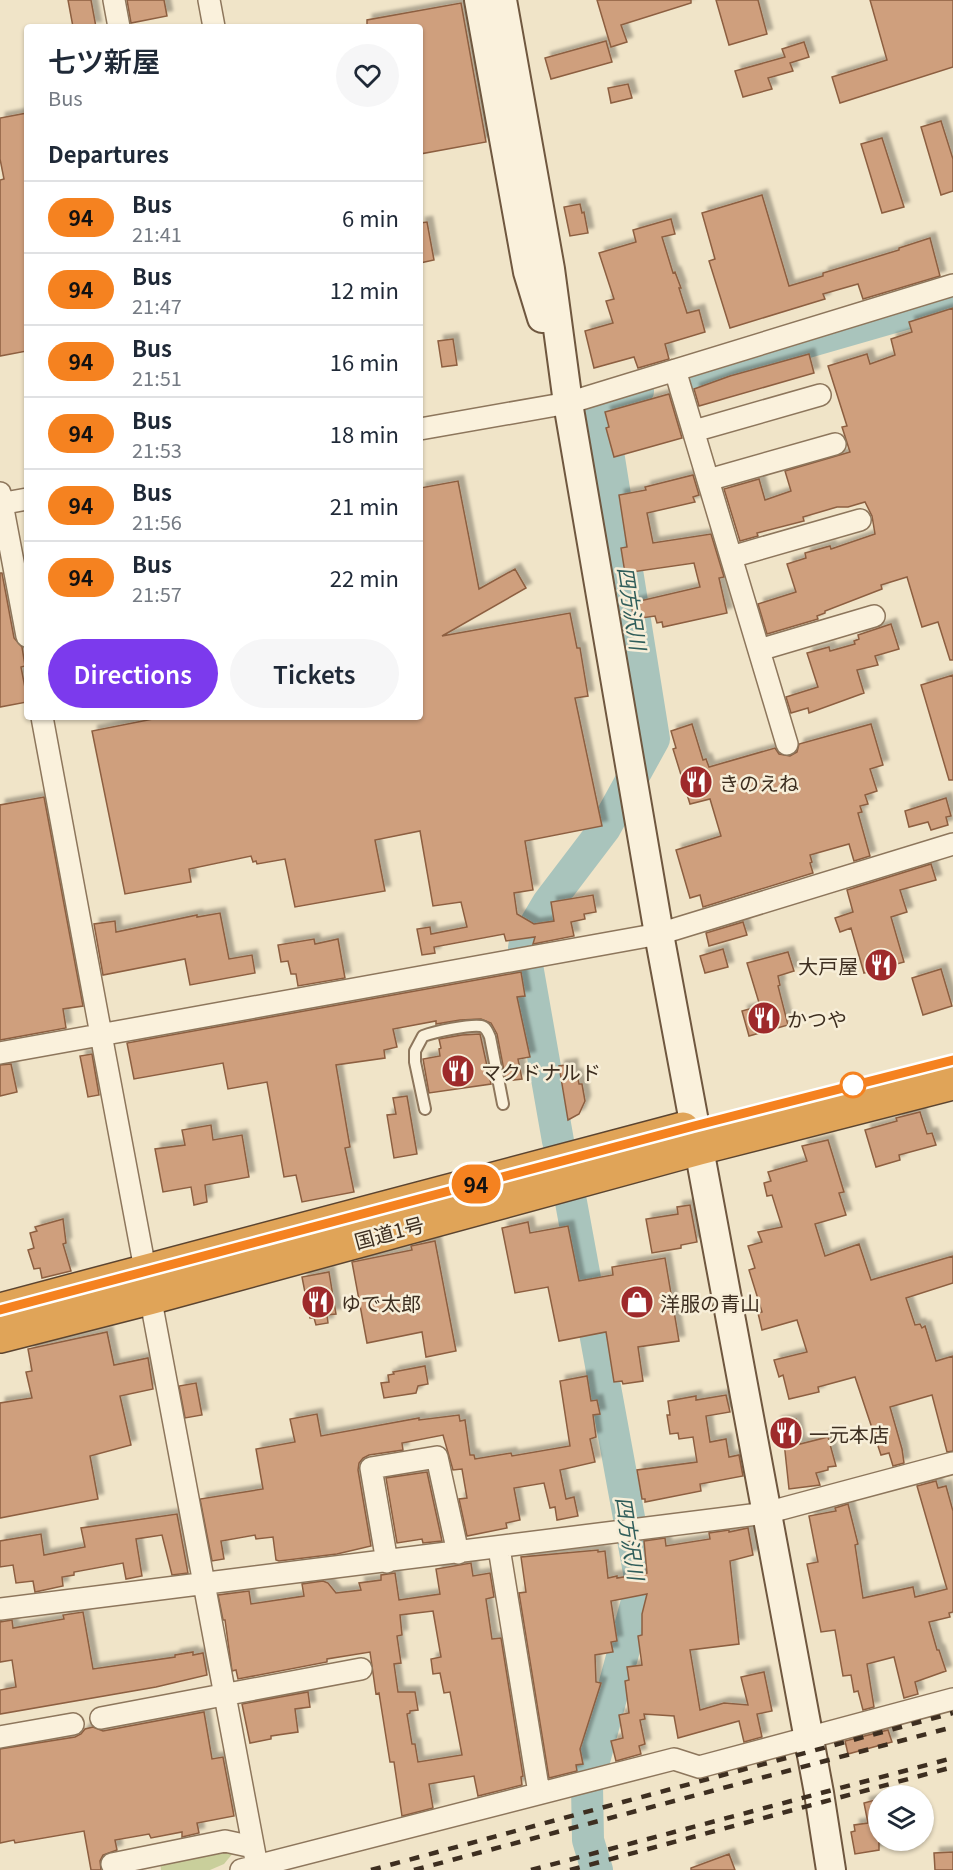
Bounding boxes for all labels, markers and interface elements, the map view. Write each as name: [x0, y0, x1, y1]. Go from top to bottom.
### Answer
text: 七ツ新屋: [48, 40, 160, 80]
button: heart: [336, 44, 399, 107]
text: Bus: [48, 83, 83, 112]
text: Departures: [48, 137, 169, 169]
text: Bus: [132, 187, 172, 219]
text: 6 min: [342, 201, 399, 233]
text: 94: [69, 202, 93, 232]
text: 21:41: [132, 219, 182, 248]
text: Bus: [132, 259, 172, 291]
text: 12 min: [330, 273, 399, 305]
text: 94: [69, 274, 93, 304]
text: 21:47: [132, 291, 182, 320]
text: Bus: [132, 331, 172, 363]
text: 16 min: [330, 345, 399, 377]
text: 94: [69, 346, 93, 376]
text: 21:51: [132, 363, 182, 392]
text: Bus: [132, 403, 172, 435]
text: 18 min: [330, 417, 399, 449]
text: 94: [69, 418, 93, 448]
text: 21:53: [132, 435, 182, 464]
text: Bus: [132, 475, 172, 507]
text: 21 min: [330, 489, 399, 521]
text: 94: [69, 490, 93, 520]
text: 21:56: [132, 507, 182, 536]
text: Bus: [132, 547, 172, 579]
text: 22 min: [330, 561, 399, 593]
text: 94: [69, 562, 93, 592]
water label: 四方沢川: [612, 564, 655, 654]
text: 21:57: [132, 579, 182, 608]
button: Directions: [48, 639, 218, 708]
button: Tickets: [230, 639, 399, 708]
restaurant icon: きのえね: [678, 764, 714, 800]
place label: きのえね: [719, 768, 799, 797]
restaurant icon: 大戸屋: [863, 947, 899, 983]
place label: 大戸屋: [798, 951, 858, 980]
restaurant icon: かつや: [746, 1000, 782, 1036]
place label: かつや: [787, 1004, 847, 1033]
restaurant icon: マクドナルド: [440, 1053, 476, 1089]
place label: マクドナルド: [481, 1057, 601, 1086]
unlabelled marker: [840, 1072, 866, 1098]
line badge: 94: [449, 1164, 503, 1204]
text: 94: [464, 1169, 488, 1199]
street label: 国道1号: [351, 1209, 427, 1255]
restaurant icon: ゆで太郎: [300, 1284, 336, 1320]
shop icon: 洋服の青山: [619, 1284, 655, 1320]
place label: ゆで太郎: [341, 1288, 421, 1317]
place label: 洋服の青山: [660, 1288, 760, 1317]
restaurant icon: 一元本店: [768, 1415, 804, 1451]
place label: 一元本店: [809, 1419, 889, 1448]
water label: 四方沢川: [610, 1494, 653, 1584]
map controls: [868, 1785, 934, 1851]
button: layers: [868, 1785, 934, 1851]

